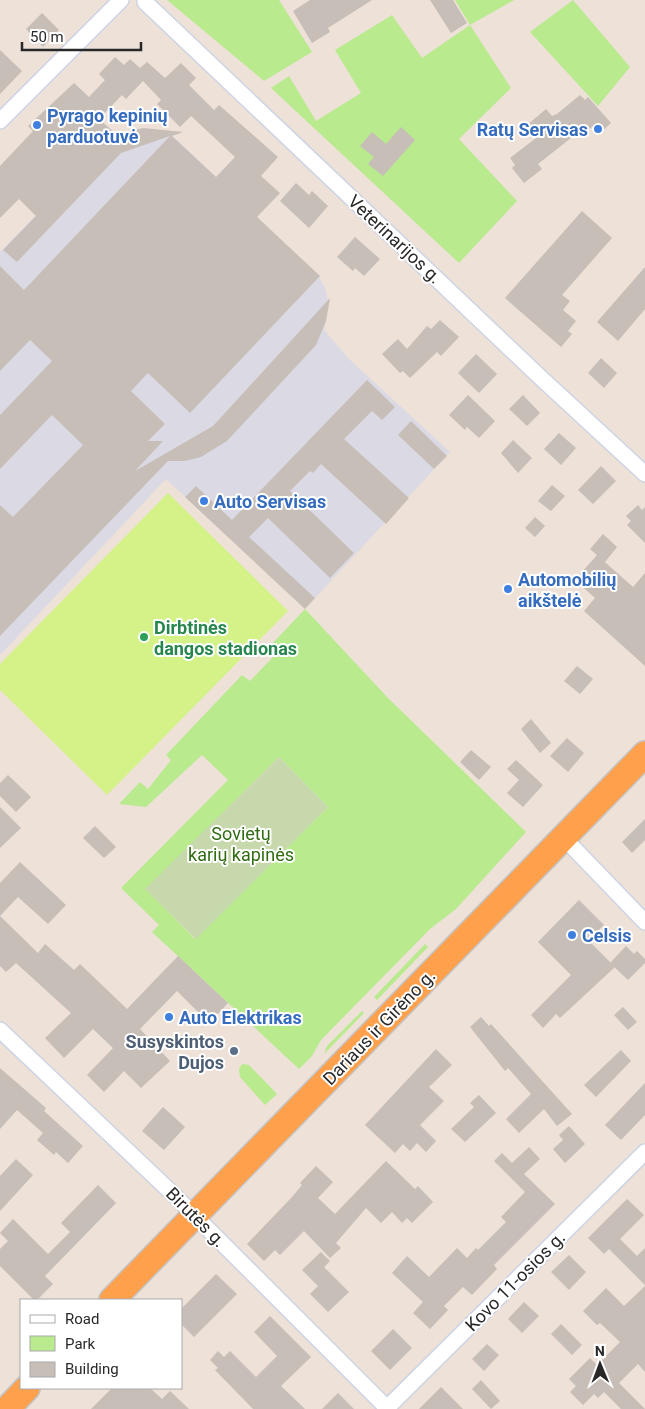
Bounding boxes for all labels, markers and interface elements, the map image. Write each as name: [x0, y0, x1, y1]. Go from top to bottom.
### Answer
scale bar: [22, 20, 141, 52]
text: 50 m: [30, 28, 64, 46]
place label: Pyrago kepinių parduotuvė: [47, 105, 168, 147]
marker: Pyrago kepinių parduotuvė: [31, 119, 43, 131]
place label: Ratų Servisas: [477, 119, 588, 140]
marker: Ratų Servisas: [592, 123, 604, 135]
street label: Veterinarijos g.: [344, 190, 446, 288]
place label: Auto Servisas: [214, 491, 326, 512]
marker: Auto Servisas: [198, 495, 210, 507]
place label: Automobilių aikštelė: [518, 569, 616, 611]
marker: Automobilių aikštelė: [502, 583, 514, 595]
place label: Dirbtinės dangos stadionas: [154, 617, 297, 659]
marker: Dirbtinės dangos stadionas: [138, 631, 150, 643]
park label: Sovietų karių kapinės: [188, 823, 294, 865]
place label: Celsis: [582, 925, 632, 946]
marker: Celsis: [566, 929, 578, 941]
street label: Dariaus ir Girėno g.: [319, 965, 439, 1089]
place label: Auto Elektrikas: [179, 1007, 302, 1028]
marker: Auto Elektrikas: [163, 1011, 175, 1023]
place label: Susyskintos Dujos: [126, 1031, 224, 1073]
marker: Susyskintos Dujos: [228, 1045, 240, 1057]
street label: Birutės g.: [162, 1183, 230, 1251]
street label: Kovo 11-osios g.: [461, 1227, 569, 1335]
legend: [20, 1299, 182, 1389]
text: Road: [65, 1310, 99, 1328]
text: Park: [65, 1335, 96, 1353]
north arrow: [575, 1339, 625, 1389]
text: N: [595, 1343, 605, 1359]
text: Building: [65, 1360, 119, 1378]

